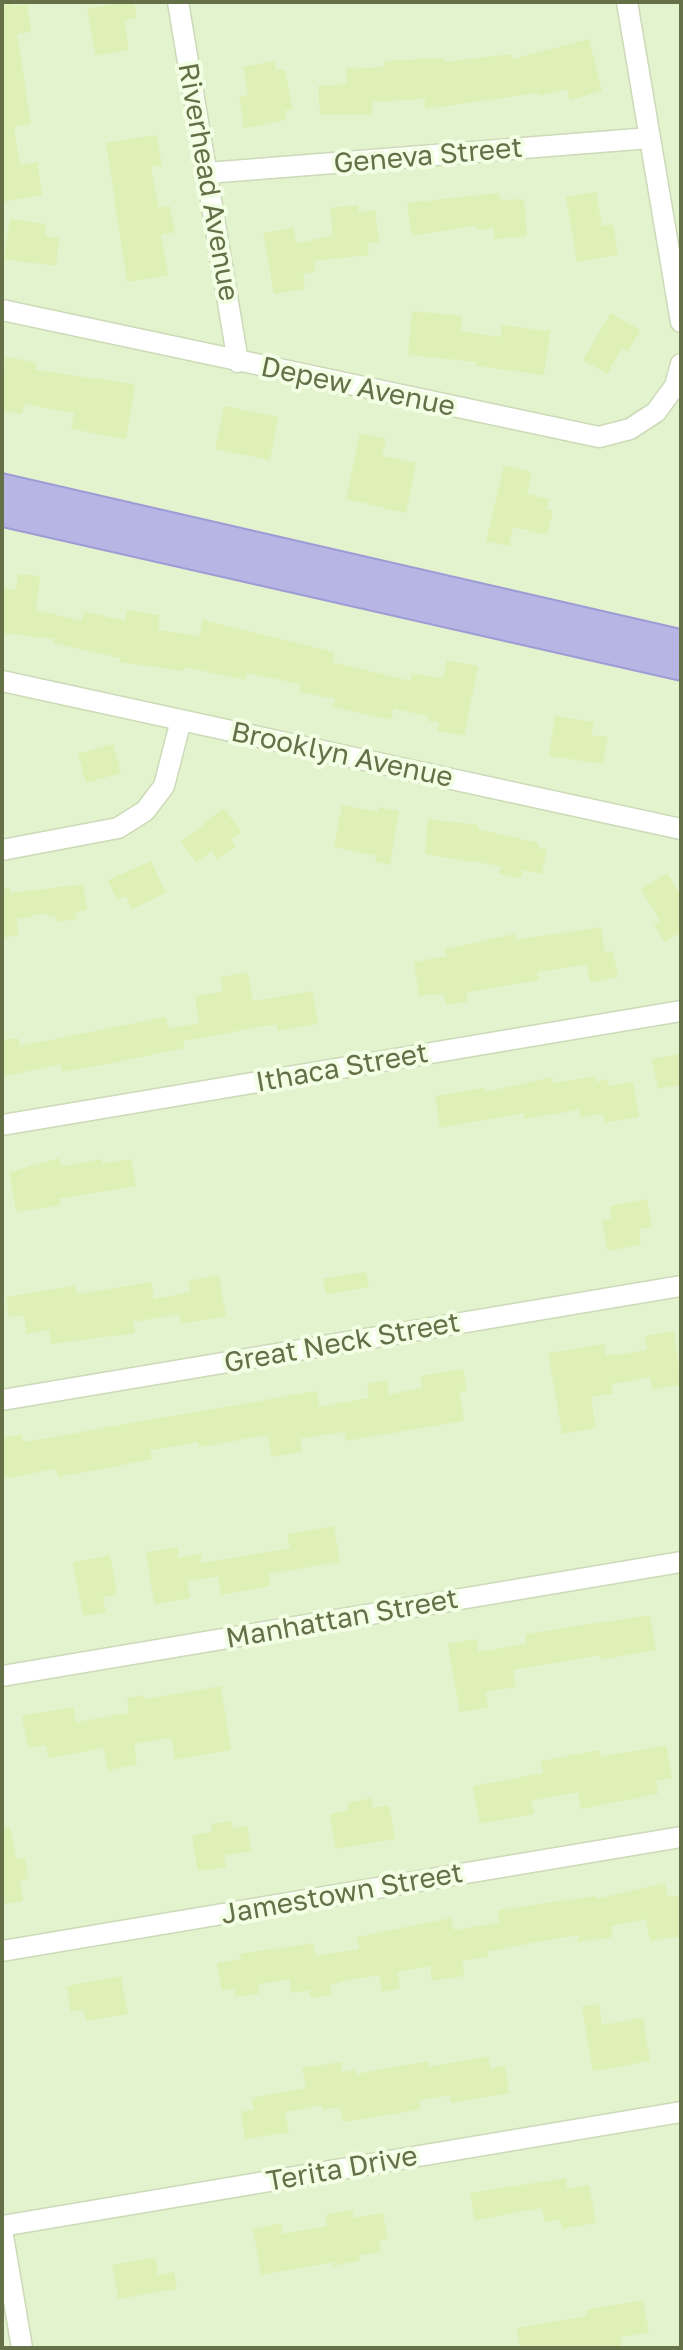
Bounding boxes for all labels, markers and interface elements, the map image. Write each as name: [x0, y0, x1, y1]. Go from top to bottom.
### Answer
street label: Riverhead Avenue: [171, 60, 245, 304]
street label: Geneva Street: [332, 131, 524, 181]
street label: Depew Avenue: [258, 350, 458, 424]
street label: Brooklyn Avenue: [228, 715, 456, 795]
street label: Ithaca Street: [253, 1036, 431, 1100]
street label: Great Neck Street: [221, 1306, 463, 1380]
street label: Manhattan Street: [223, 1582, 461, 1656]
street label: Jamestown Street: [219, 1856, 465, 1932]
street label: Terita Drive: [264, 2139, 420, 2199]

